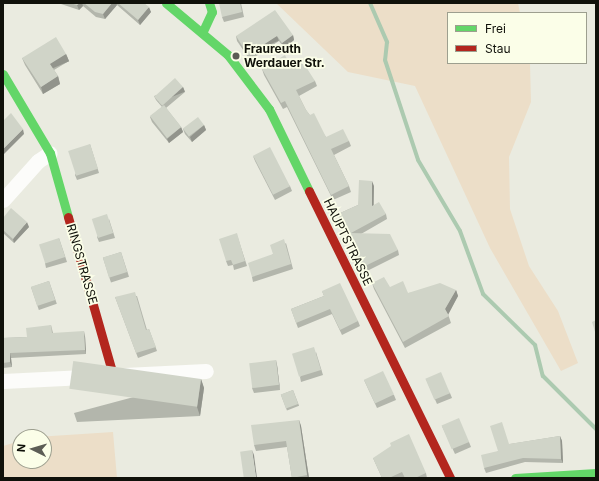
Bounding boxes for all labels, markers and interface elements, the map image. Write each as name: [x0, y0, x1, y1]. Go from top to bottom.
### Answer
legend: [447, 12, 587, 64]
text: Frei: [485, 21, 506, 36]
text: Stau: [485, 41, 511, 56]
place label: Fraureuth Werdauer Str.: [244, 42, 325, 70]
marker: Fraureuth Werdauer Str.: [231, 51, 241, 61]
street label: HAUPTSTRASSE: [321, 196, 375, 288]
street label: RINGSTRASSE: [64, 222, 100, 306]
north arrow: [12, 429, 52, 469]
text: N: [14, 443, 28, 453]

